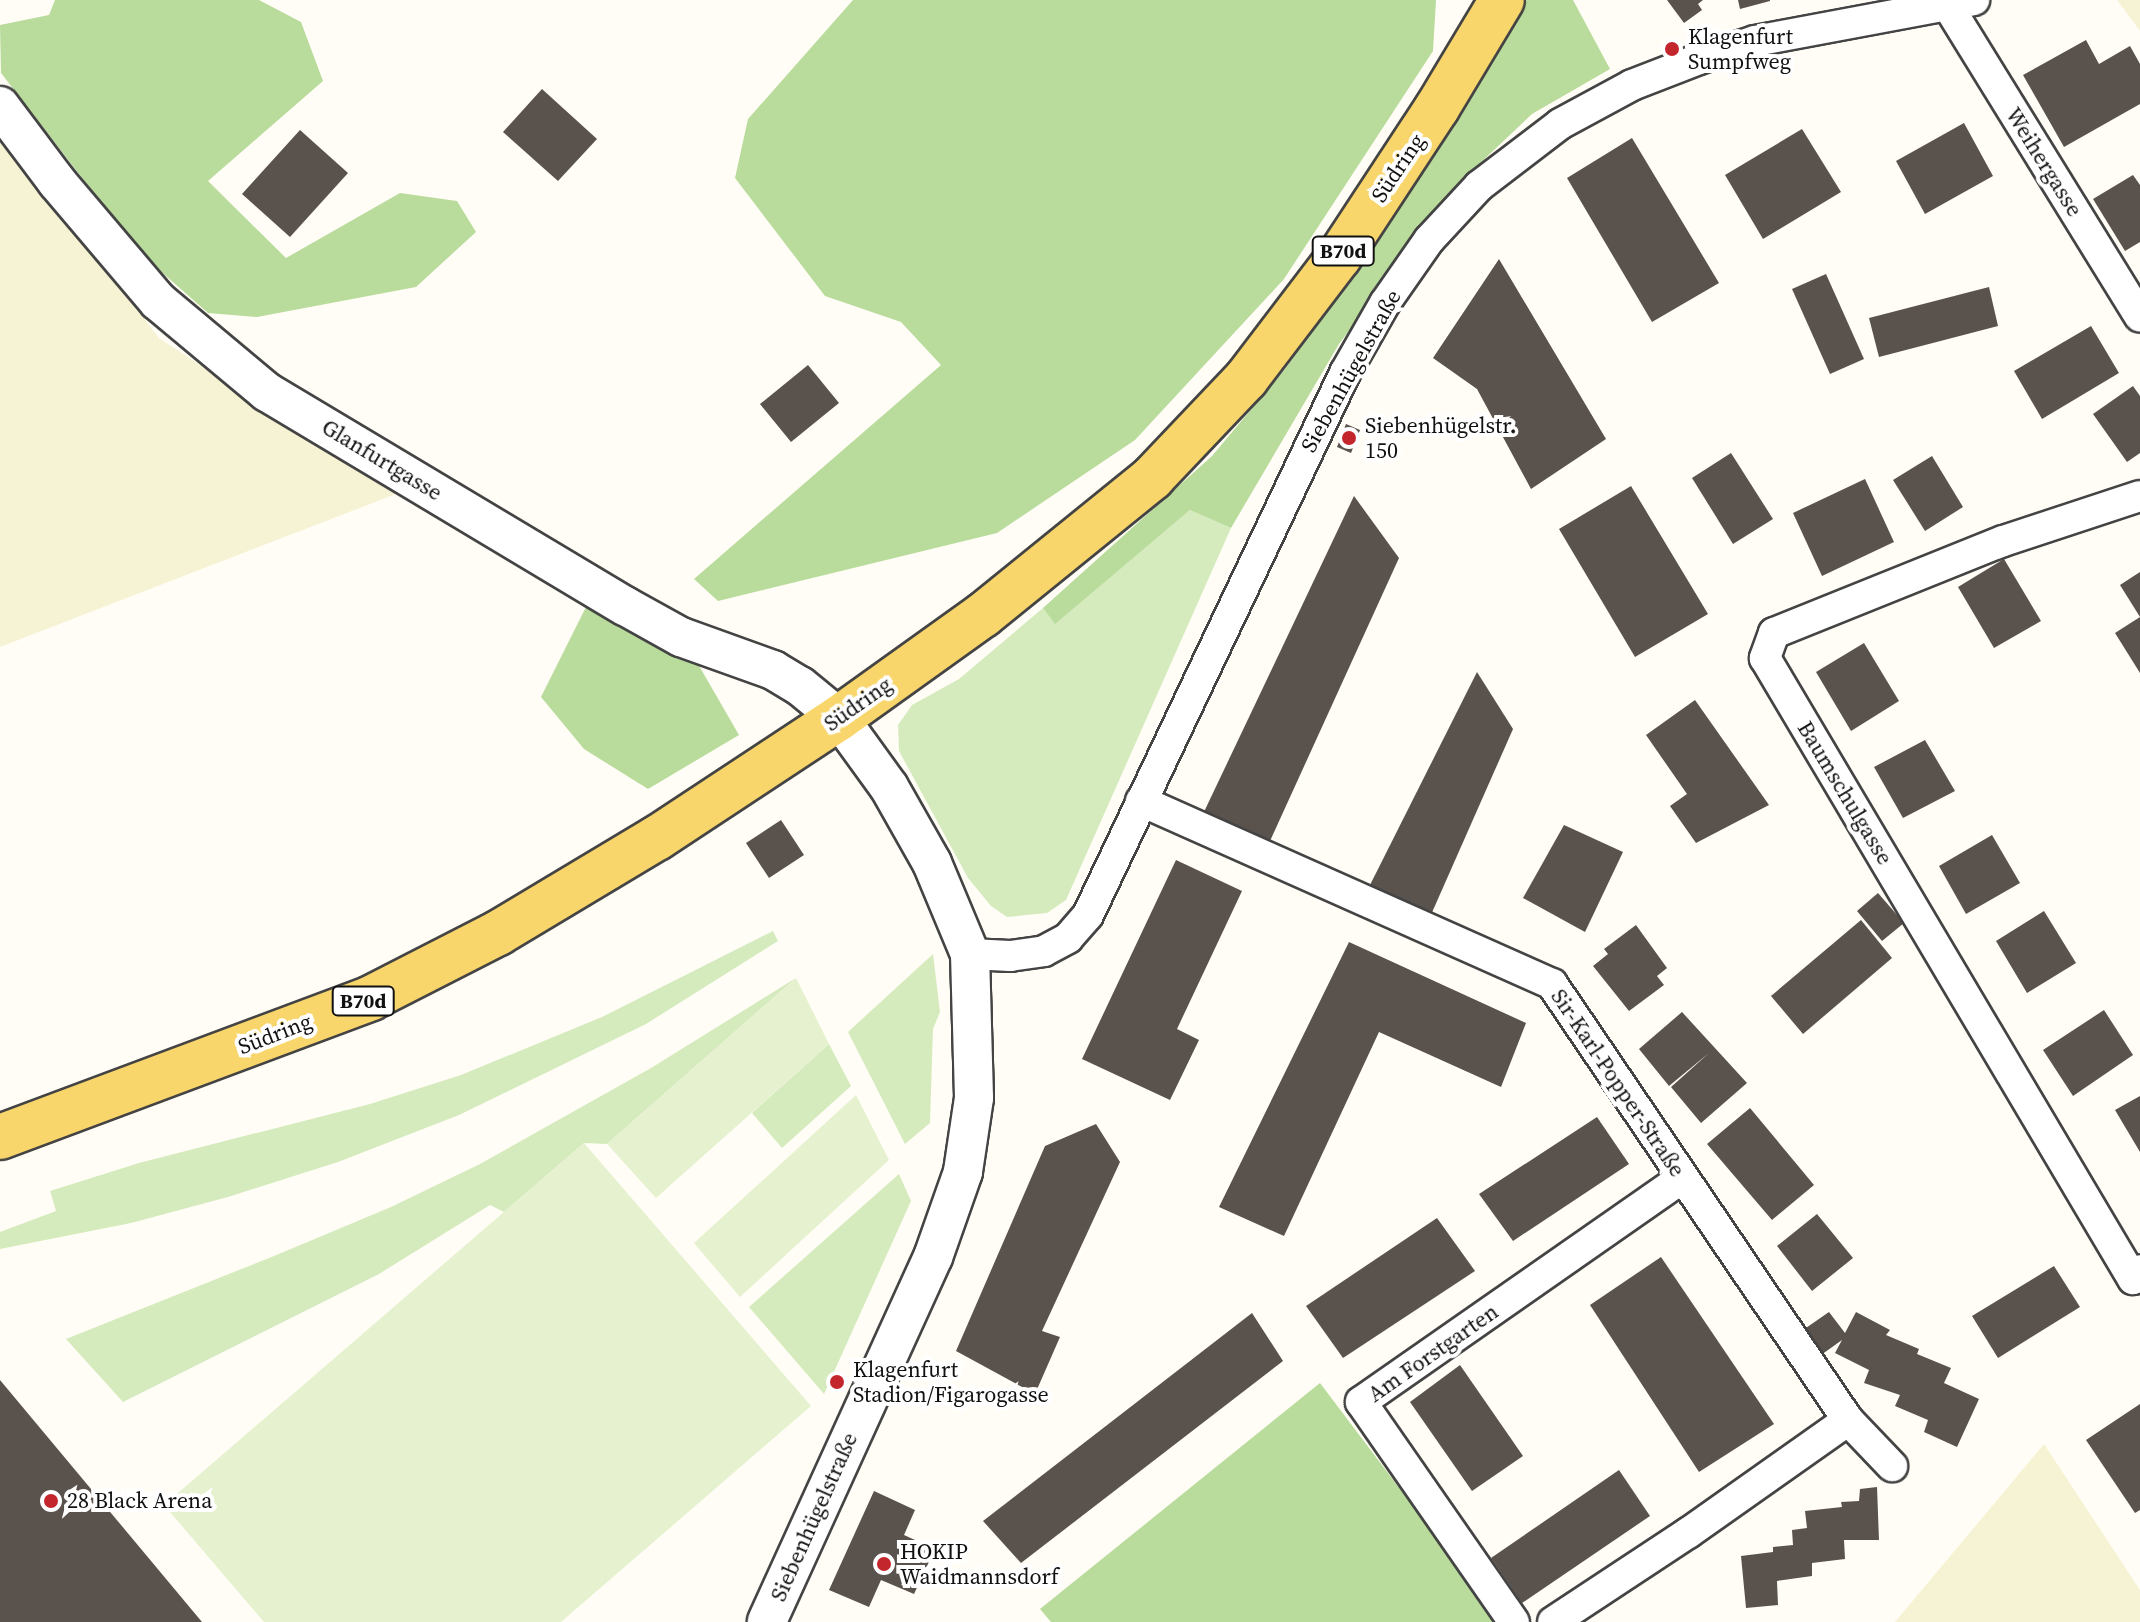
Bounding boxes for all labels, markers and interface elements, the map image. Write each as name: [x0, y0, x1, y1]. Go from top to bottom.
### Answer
place label: Klagenfurt Sumpfweg: [1688, 23, 1793, 74]
marker: Klagenfurt Sumpfweg: [1663, 40, 1681, 58]
street label: Weihergasse: [2000, 103, 2088, 221]
street label: Südring: [1366, 129, 1430, 207]
road number: B70d: [1311, 235, 1375, 267]
street label: Siebenhügelstraße: [1295, 285, 1407, 457]
place label: Siebenhügelstr. 150: [1365, 412, 1516, 464]
street label: Glanfurtgasse: [317, 414, 447, 506]
marker: Siebenhügelstr. 150: [1340, 429, 1358, 447]
street label: Südring: [819, 671, 897, 737]
street label: Baumschulgasse: [1792, 717, 1898, 869]
street label: Sir-Karl-Popper-Straße: [1545, 984, 1691, 1182]
road number: B70d: [331, 985, 395, 1017]
street label: Südring: [234, 1008, 316, 1060]
street label: Am Forstgarten: [1363, 1298, 1503, 1408]
place label: Klagenfurt Stadion/Figarogasse: [853, 1356, 1049, 1408]
marker: Klagenfurt Stadion/Figarogasse: [828, 1373, 846, 1391]
street label: Siebenhügelstraße: [765, 1429, 863, 1605]
place label: 28 Black Arena: [67, 1488, 212, 1514]
marker: 28 Black Arena: [42, 1492, 60, 1510]
place label: HOKIP Waidmannsdorf: [900, 1538, 1059, 1590]
marker: HOKIP Waidmannsdorf: [875, 1555, 893, 1573]

